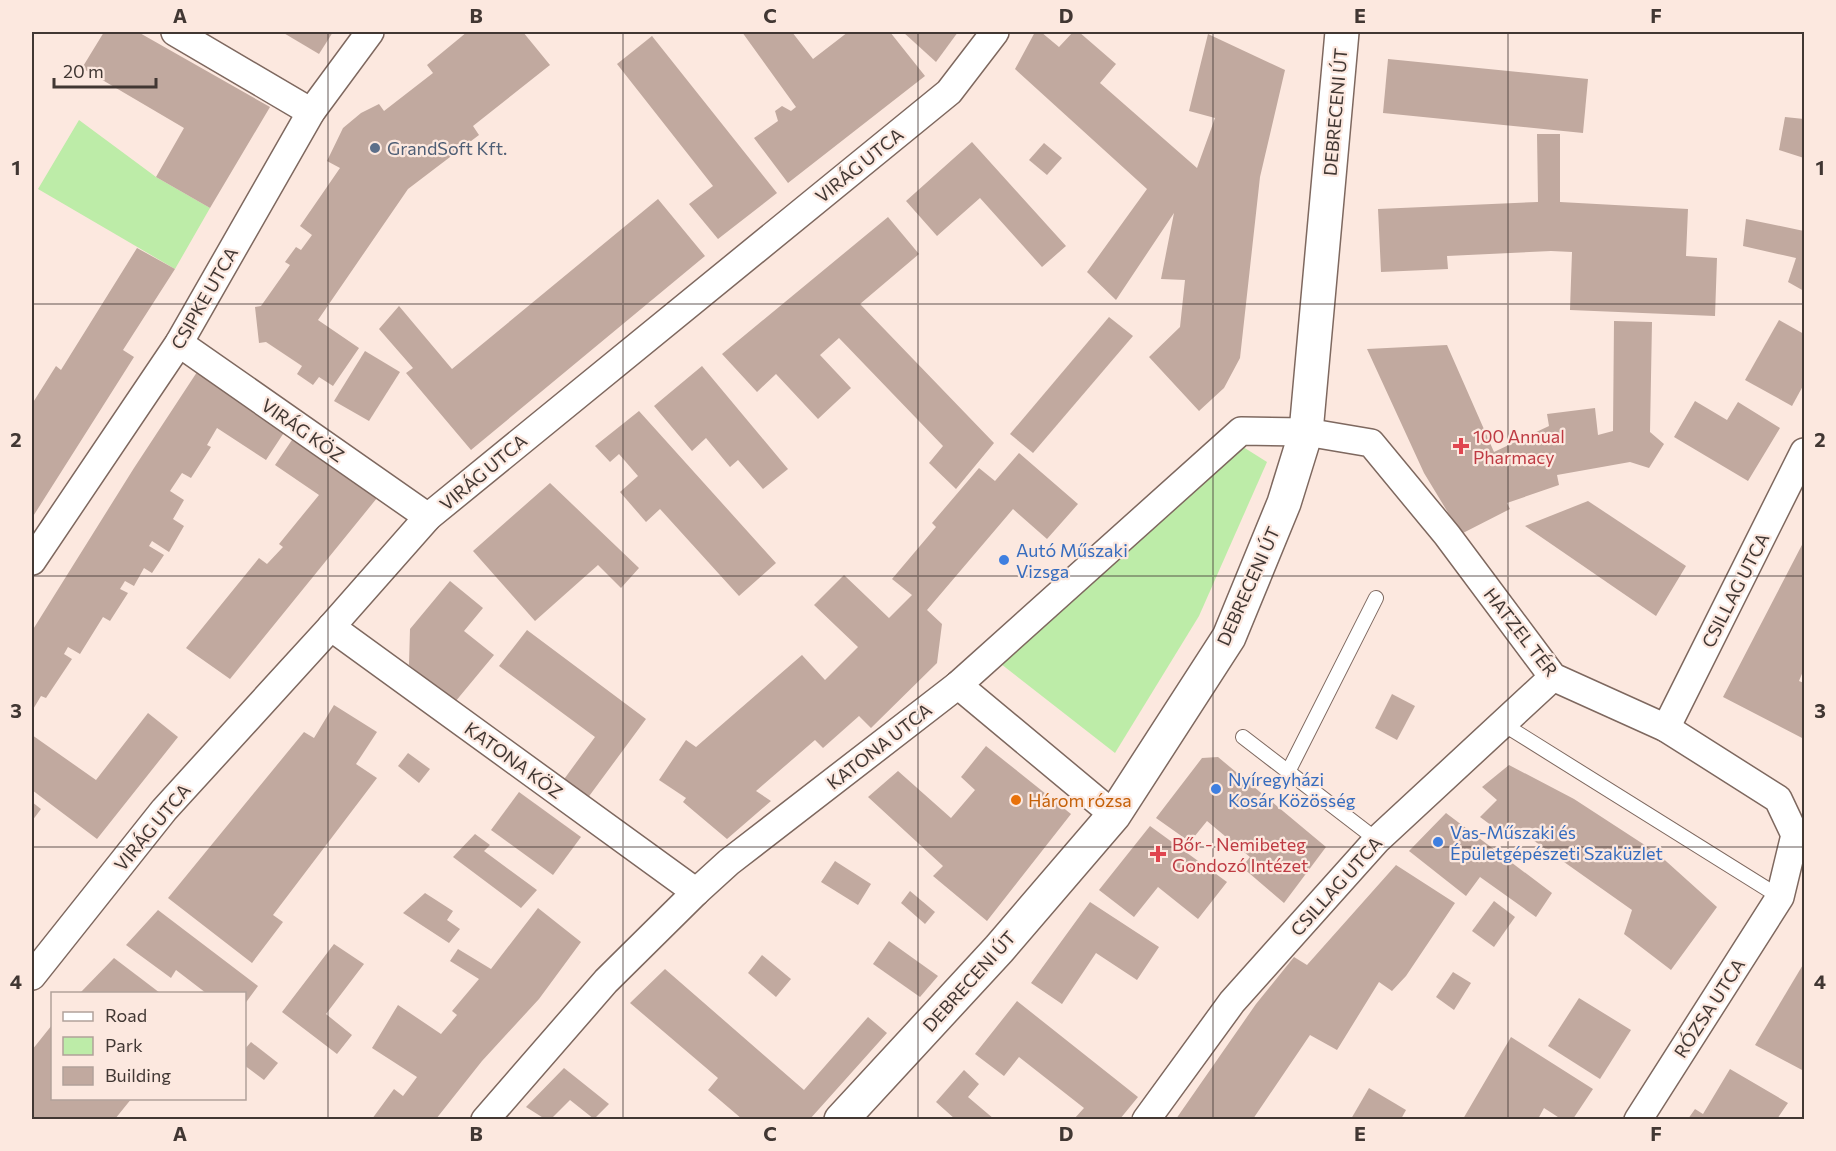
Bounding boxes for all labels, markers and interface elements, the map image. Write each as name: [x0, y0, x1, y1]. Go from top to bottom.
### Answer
text: A: [173, 3, 187, 27]
text: B: [469, 3, 483, 27]
text: C: [763, 3, 777, 27]
text: D: [1059, 3, 1073, 27]
text: E: [1354, 3, 1366, 27]
text: F: [1650, 3, 1662, 27]
street label: DEBRECENI ÚT: [1318, 47, 1352, 177]
scale bar: [54, 51, 156, 89]
text: 20 m: [63, 60, 104, 82]
street label: VIRÁG UTCA: [811, 123, 907, 207]
place label: GrandSoft Kft.: [387, 137, 507, 159]
marker: GrandSoft Kft.: [368, 141, 382, 155]
text: 1: [11, 155, 21, 179]
text: 1: [1815, 155, 1825, 179]
street label: CSIPKE UTCA: [166, 243, 242, 353]
street label: VIRÁG KÖZ: [257, 393, 349, 467]
place label: 100 Annual Pharmacy: [1473, 425, 1565, 468]
text: 2: [10, 427, 22, 451]
text: 2: [1814, 427, 1826, 451]
street label: VIRÁG UTCA: [435, 429, 531, 515]
marker: 100 Annual Pharmacy: [1454, 439, 1468, 453]
street label: DEBRECENI ÚT: [1212, 523, 1284, 649]
street label: CSILLAG UTCA: [1697, 529, 1773, 651]
place label: Autó Műszaki Vizsga: [1016, 539, 1128, 582]
marker: Autó Műszaki Vizsga: [997, 553, 1011, 567]
street label: HATZEL TÉR: [1479, 583, 1563, 681]
text: 3: [10, 698, 22, 722]
street label: KATONA UTCA: [822, 698, 936, 794]
text: 3: [1814, 698, 1826, 722]
street label: KATONA KÖZ: [461, 717, 567, 803]
place label: Nyíregyházi Kosár Közösség: [1228, 768, 1356, 811]
street label: VIRÁG UTCA: [109, 779, 195, 875]
marker: Nyíregyházi Kosár Közösség: [1209, 782, 1223, 796]
place label: Három rózsa: [1028, 789, 1132, 811]
marker: Három rózsa: [1009, 793, 1023, 807]
place label: Vas-Műszaki és Épületgépészeti Szaküzlet: [1450, 821, 1663, 864]
street label: CSILLAG UTCA: [1286, 832, 1386, 940]
place label: Bőr - Nemibeteg Gondozó Intézet: [1172, 833, 1308, 876]
marker: Vas-Műszaki és Épületgépészeti Szaküzlet: [1431, 835, 1445, 849]
marker: Bőr - Nemibeteg Gondozó Intézet: [1149, 845, 1167, 863]
street label: DEBRECENI ÚT: [918, 926, 1020, 1036]
street label: RÓZSA UTCA: [1669, 954, 1749, 1062]
text: 4: [10, 969, 22, 993]
text: 4: [1814, 969, 1826, 993]
legend: [51, 992, 246, 1100]
text: Road: [105, 1004, 147, 1026]
text: Park: [105, 1034, 143, 1056]
text: Building: [105, 1064, 171, 1086]
text: A: [173, 1121, 187, 1145]
text: B: [469, 1121, 483, 1145]
text: C: [763, 1121, 777, 1145]
text: D: [1059, 1121, 1073, 1145]
text: E: [1354, 1121, 1366, 1145]
text: F: [1650, 1121, 1662, 1145]

